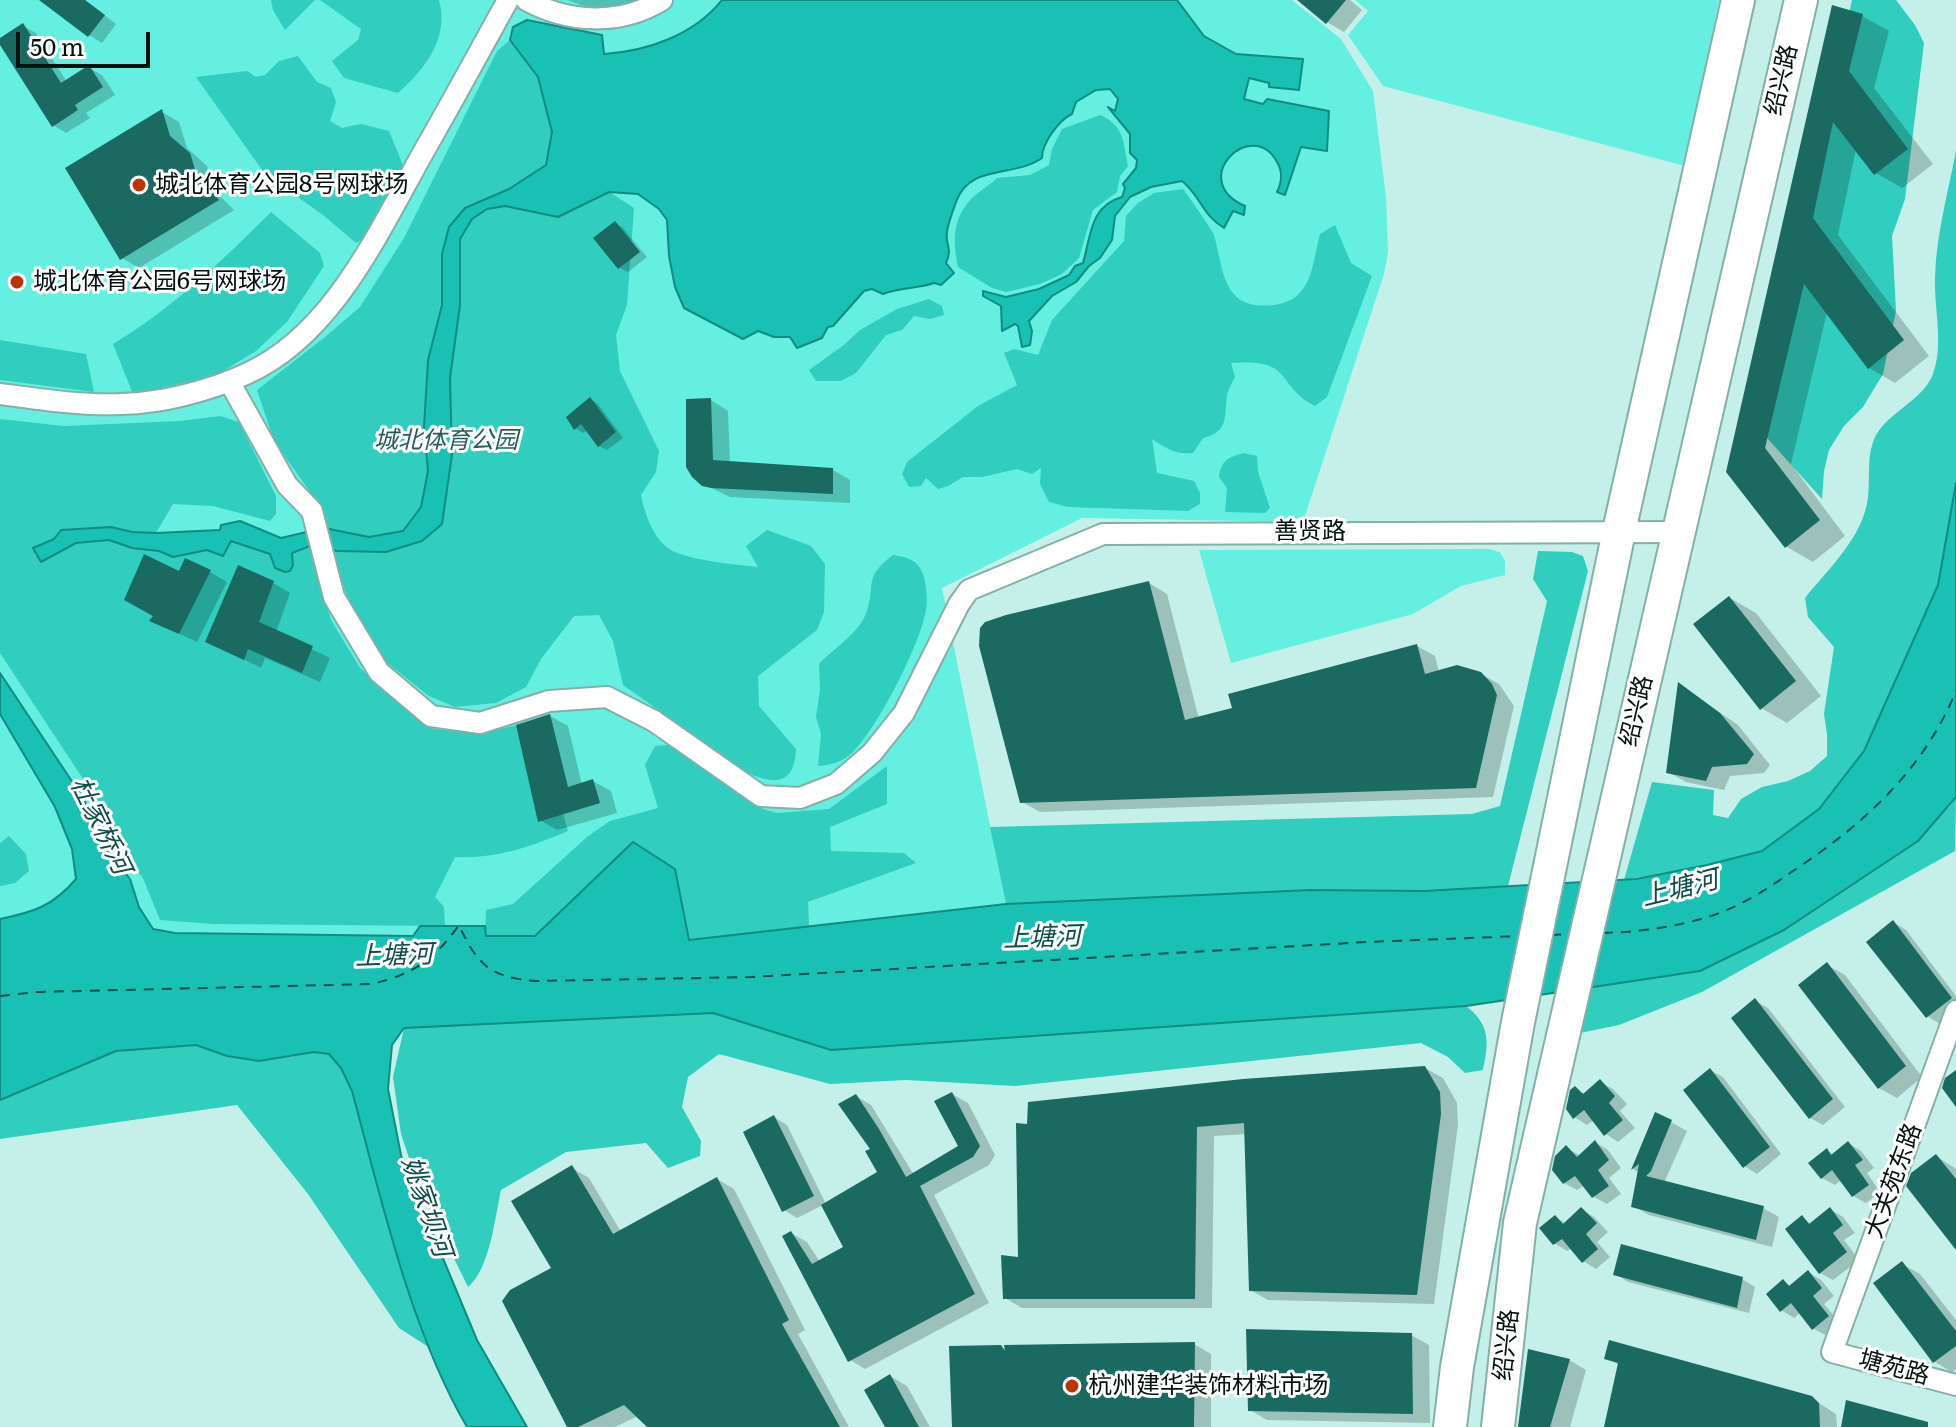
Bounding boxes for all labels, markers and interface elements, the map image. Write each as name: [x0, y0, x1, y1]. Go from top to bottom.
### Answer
scale bar: [20, 16, 154, 66]
text: 50 m: [30, 28, 84, 63]
street label: 绍兴路: [1760, 42, 1804, 118]
place label: 城北体育公园8号网球场: [155, 171, 408, 199]
marker: 城北体育公园8号网球场: [130, 176, 148, 194]
place label: 城北体育公园6号网球场: [33, 268, 286, 296]
marker: 城北体育公园6号网球场: [8, 273, 26, 291]
park label: 城北体育公园: [374, 427, 518, 455]
street label: 善贤路: [1274, 518, 1346, 546]
street label: 绍兴路: [1615, 673, 1659, 749]
water label: 杜家桥河: [63, 772, 137, 880]
water label: 上塘河: [1638, 864, 1722, 914]
water label: 上塘河: [1002, 921, 1082, 955]
water label: 上塘河: [354, 939, 434, 973]
street label: 大关苑东路: [1860, 1120, 1928, 1242]
water label: 姚家坝河: [394, 1153, 458, 1261]
street label: 绍兴路: [1489, 1308, 1525, 1382]
street label: 塘苑路: [1855, 1345, 1933, 1391]
place label: 杭州建华装饰材料市场: [1088, 1372, 1328, 1400]
marker: 杭州建华装饰材料市场: [1063, 1377, 1081, 1395]

